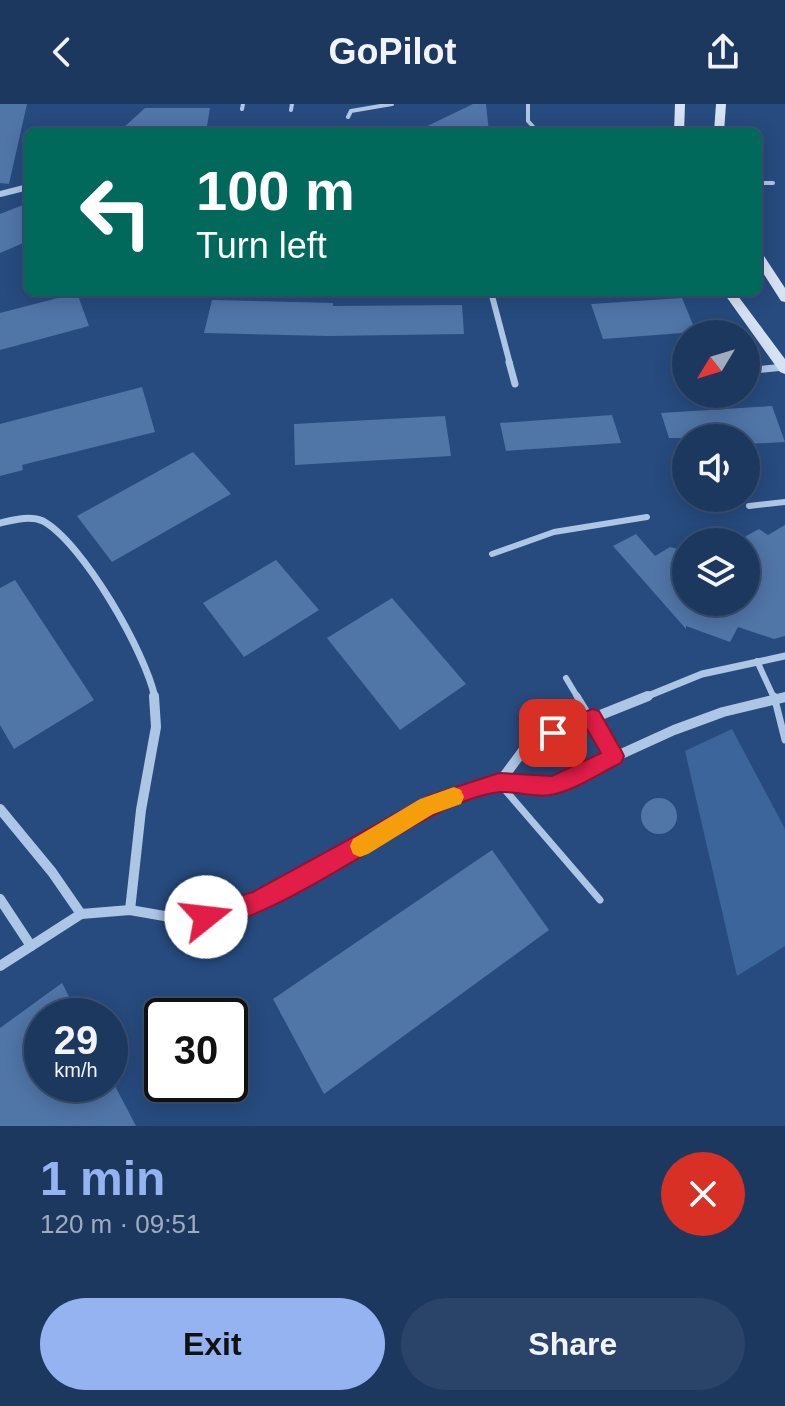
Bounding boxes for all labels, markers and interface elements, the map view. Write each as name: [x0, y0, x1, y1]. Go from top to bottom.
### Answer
icon: back: [40, 30, 84, 74]
icon: share: [701, 30, 745, 74]
text: GoPilot: [329, 31, 457, 72]
text: 100 m: [196, 159, 355, 222]
icon: left: [64, 160, 168, 264]
text: Turn left: [196, 225, 327, 266]
north arrow: [672, 320, 760, 408]
map controls: [672, 320, 760, 616]
button: sound: [672, 424, 760, 512]
button: layers: [672, 528, 760, 616]
pin: [519, 699, 587, 767]
icon: arrive: [531, 711, 575, 755]
position arrow: [164, 875, 248, 959]
speed limit sign: 30: [144, 998, 248, 1102]
text: 29: [54, 1018, 98, 1062]
text: km/h: [54, 1059, 98, 1081]
text: 1 min: [40, 1152, 165, 1205]
button: close: [661, 1152, 745, 1236]
text: 120 m · 09:51: [40, 1209, 200, 1239]
button: Exit: [40, 1298, 385, 1390]
button: Share: [401, 1298, 745, 1390]

